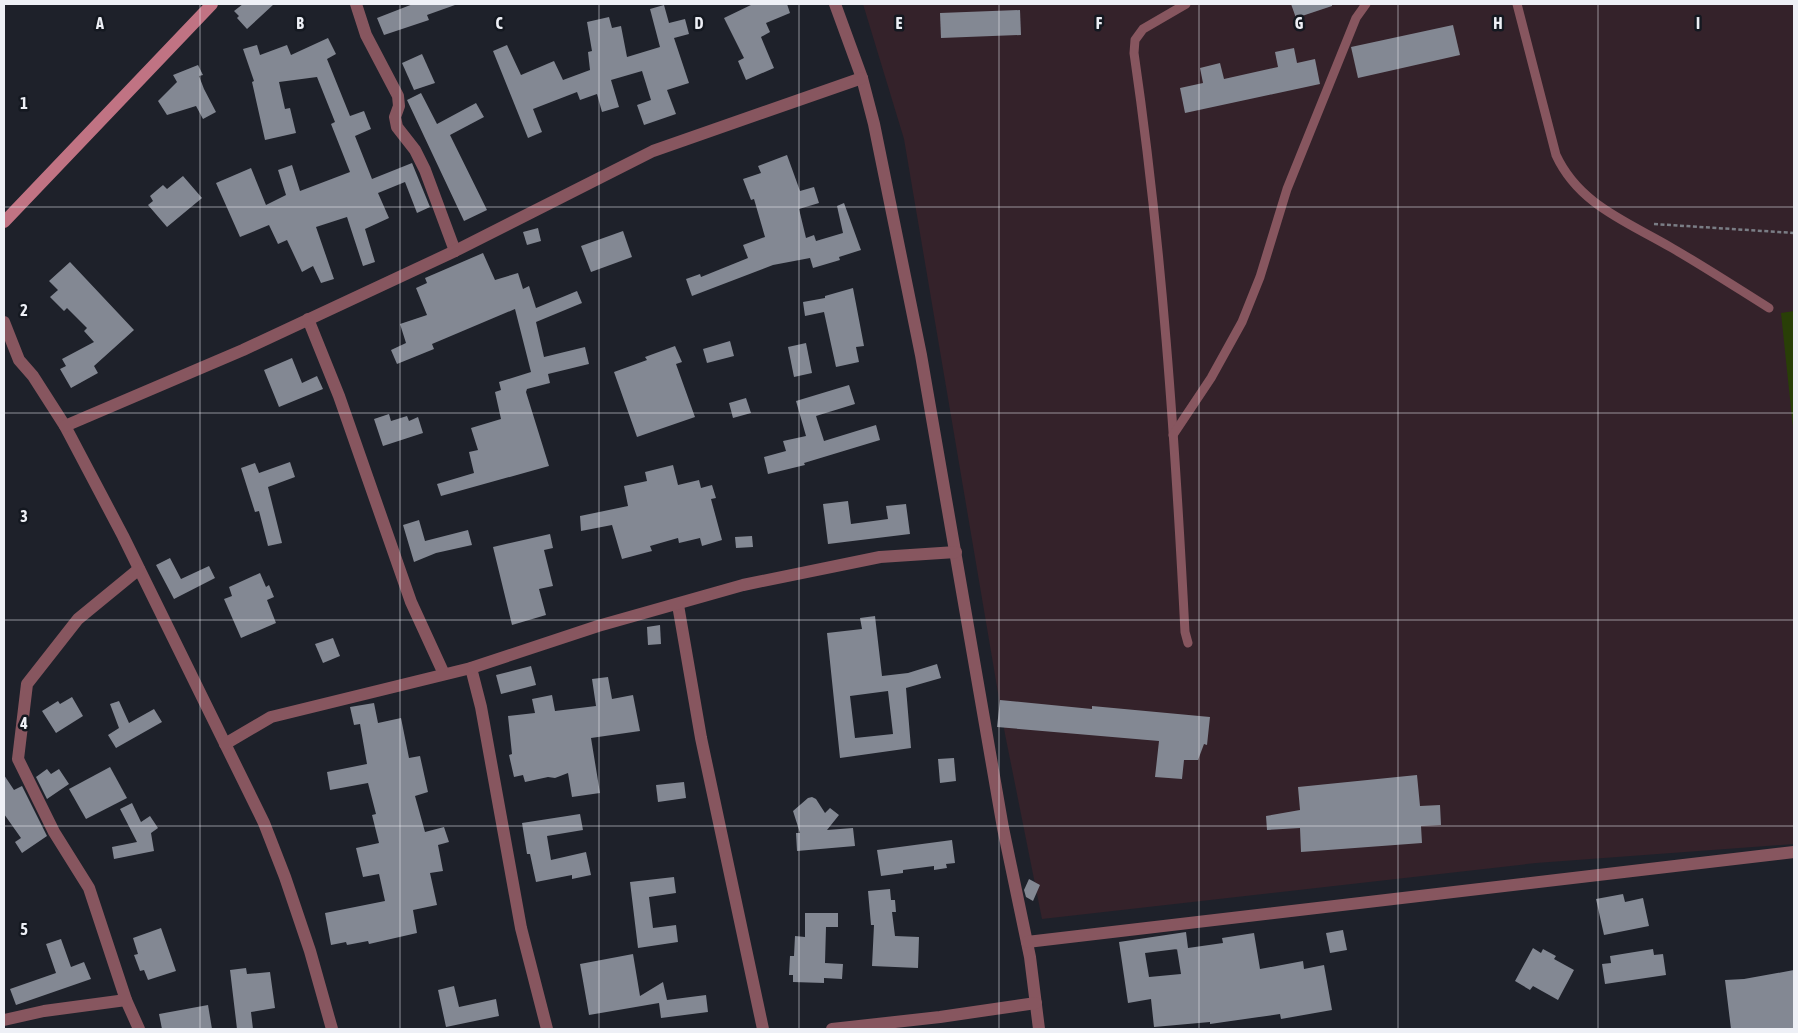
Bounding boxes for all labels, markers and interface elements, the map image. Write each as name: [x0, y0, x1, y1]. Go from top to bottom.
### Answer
text: A: [95, 14, 104, 32]
text: B: [296, 14, 304, 32]
text: C: [495, 14, 503, 32]
text: D: [695, 14, 704, 32]
text: E: [896, 14, 903, 32]
text: F: [1096, 14, 1103, 32]
text: G: [1295, 14, 1304, 32]
text: H: [1493, 14, 1503, 32]
text: I: [1696, 14, 1700, 32]
text: 1: [20, 94, 28, 112]
text: 2: [20, 301, 28, 319]
text: 3: [20, 507, 28, 525]
text: 4: [19, 714, 28, 732]
text: 5: [20, 920, 28, 938]

